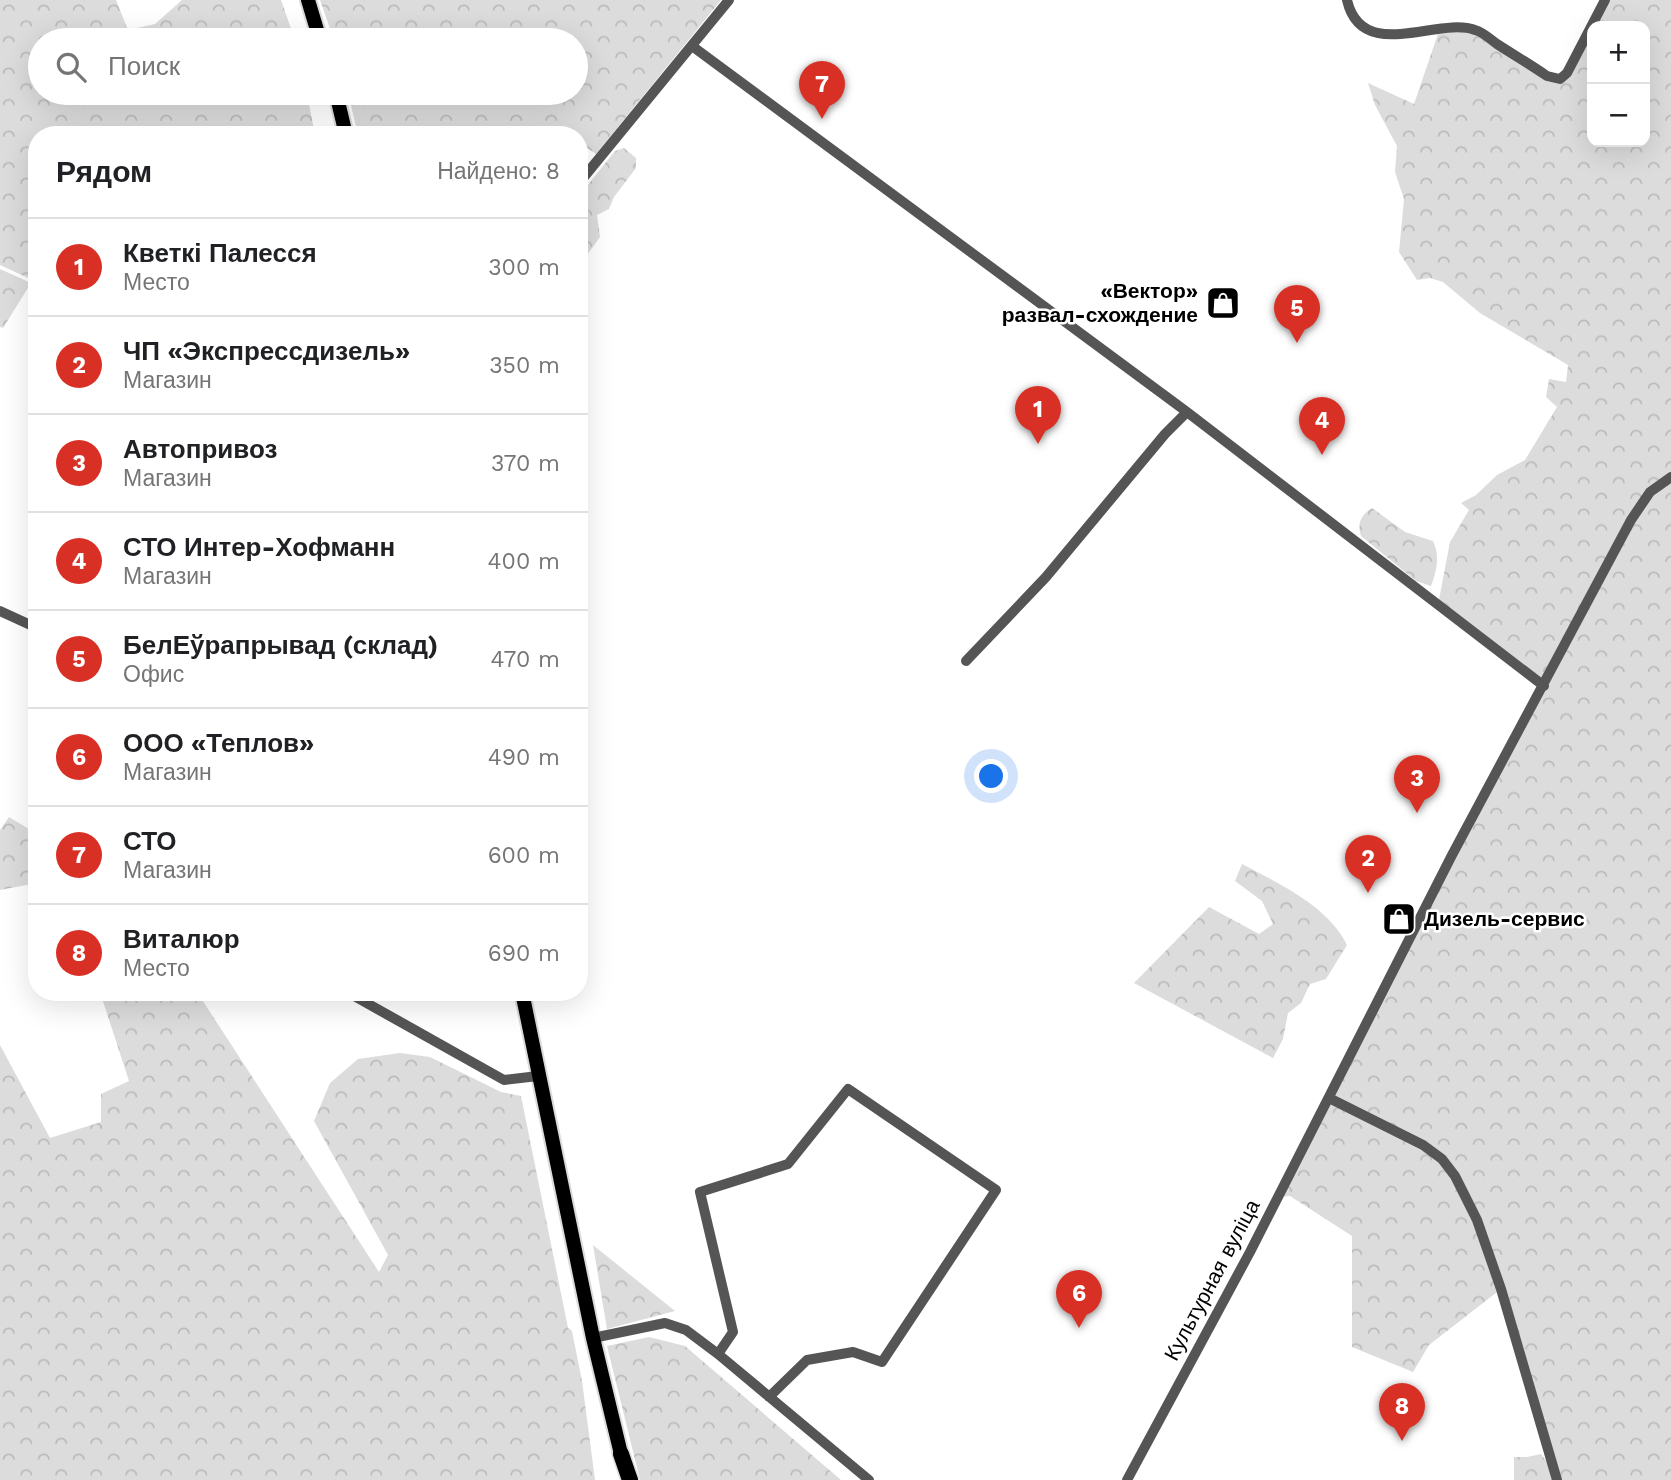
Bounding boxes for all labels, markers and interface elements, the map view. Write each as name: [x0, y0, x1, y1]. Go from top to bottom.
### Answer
map controls: [1587, 21, 1650, 147]
button: +: [1587, 21, 1650, 84]
search box: [28, 28, 588, 105]
icon: search: [52, 48, 90, 86]
text: Поиск: [108, 51, 180, 81]
pin: 7: [799, 61, 845, 119]
button: −: [1587, 84, 1650, 147]
text: Рядом: [56, 154, 152, 189]
text: Найдено: 8: [437, 158, 560, 185]
text: Кветкі Палесся: [123, 238, 317, 268]
text: 1: [74, 254, 84, 281]
text: 300 m: [488, 254, 560, 281]
text: Место: [123, 269, 190, 296]
place label: «Вектор» развал-схождение: [1002, 278, 1198, 327]
shop icon: «Вектор» развал-схождение: [1204, 284, 1242, 322]
pin: 5: [1274, 285, 1320, 343]
text: ЧП «Экспрессдизель»: [123, 336, 410, 366]
text: 2: [72, 352, 86, 379]
text: 350 m: [489, 352, 560, 379]
text: Магазин: [123, 367, 212, 394]
pin: 1: [1015, 386, 1061, 444]
pin: 4: [1299, 397, 1345, 455]
text: Автопривоз: [123, 434, 277, 464]
text: 3: [72, 450, 86, 477]
text: 370 m: [491, 450, 560, 477]
text: Магазин: [123, 465, 212, 492]
text: СТО Интер-Хофманн: [123, 532, 395, 562]
text: 4: [72, 548, 86, 575]
text: 400 m: [488, 548, 560, 575]
text: Магазин: [123, 563, 212, 590]
text: БелЕўрапрывад (склад): [123, 630, 438, 660]
text: 5: [72, 646, 86, 673]
text: 470 m: [491, 646, 560, 673]
text: Офис: [123, 661, 184, 688]
text: ООО «Теплов»: [123, 728, 314, 758]
text: 6: [72, 744, 86, 771]
text: 490 m: [488, 744, 560, 771]
pin: 3: [1394, 755, 1440, 813]
text: Магазин: [123, 759, 212, 786]
your location: [974, 759, 1008, 793]
text: СТО: [123, 826, 177, 856]
pin: 2: [1345, 835, 1391, 893]
text: 7: [72, 842, 86, 869]
text: 600 m: [488, 842, 560, 869]
text: Магазин: [123, 857, 212, 884]
shop icon: Дизель-сервис: [1380, 900, 1418, 938]
place label: Дизель-сервис: [1424, 906, 1585, 931]
text: Виталюр: [123, 924, 240, 954]
text: 8: [72, 940, 86, 967]
text: 690 m: [488, 940, 560, 967]
text: Место: [123, 955, 190, 982]
street label: Культурная вуліца: [1159, 1195, 1265, 1365]
pin: 6: [1056, 1270, 1102, 1328]
pin: 8: [1379, 1383, 1425, 1441]

